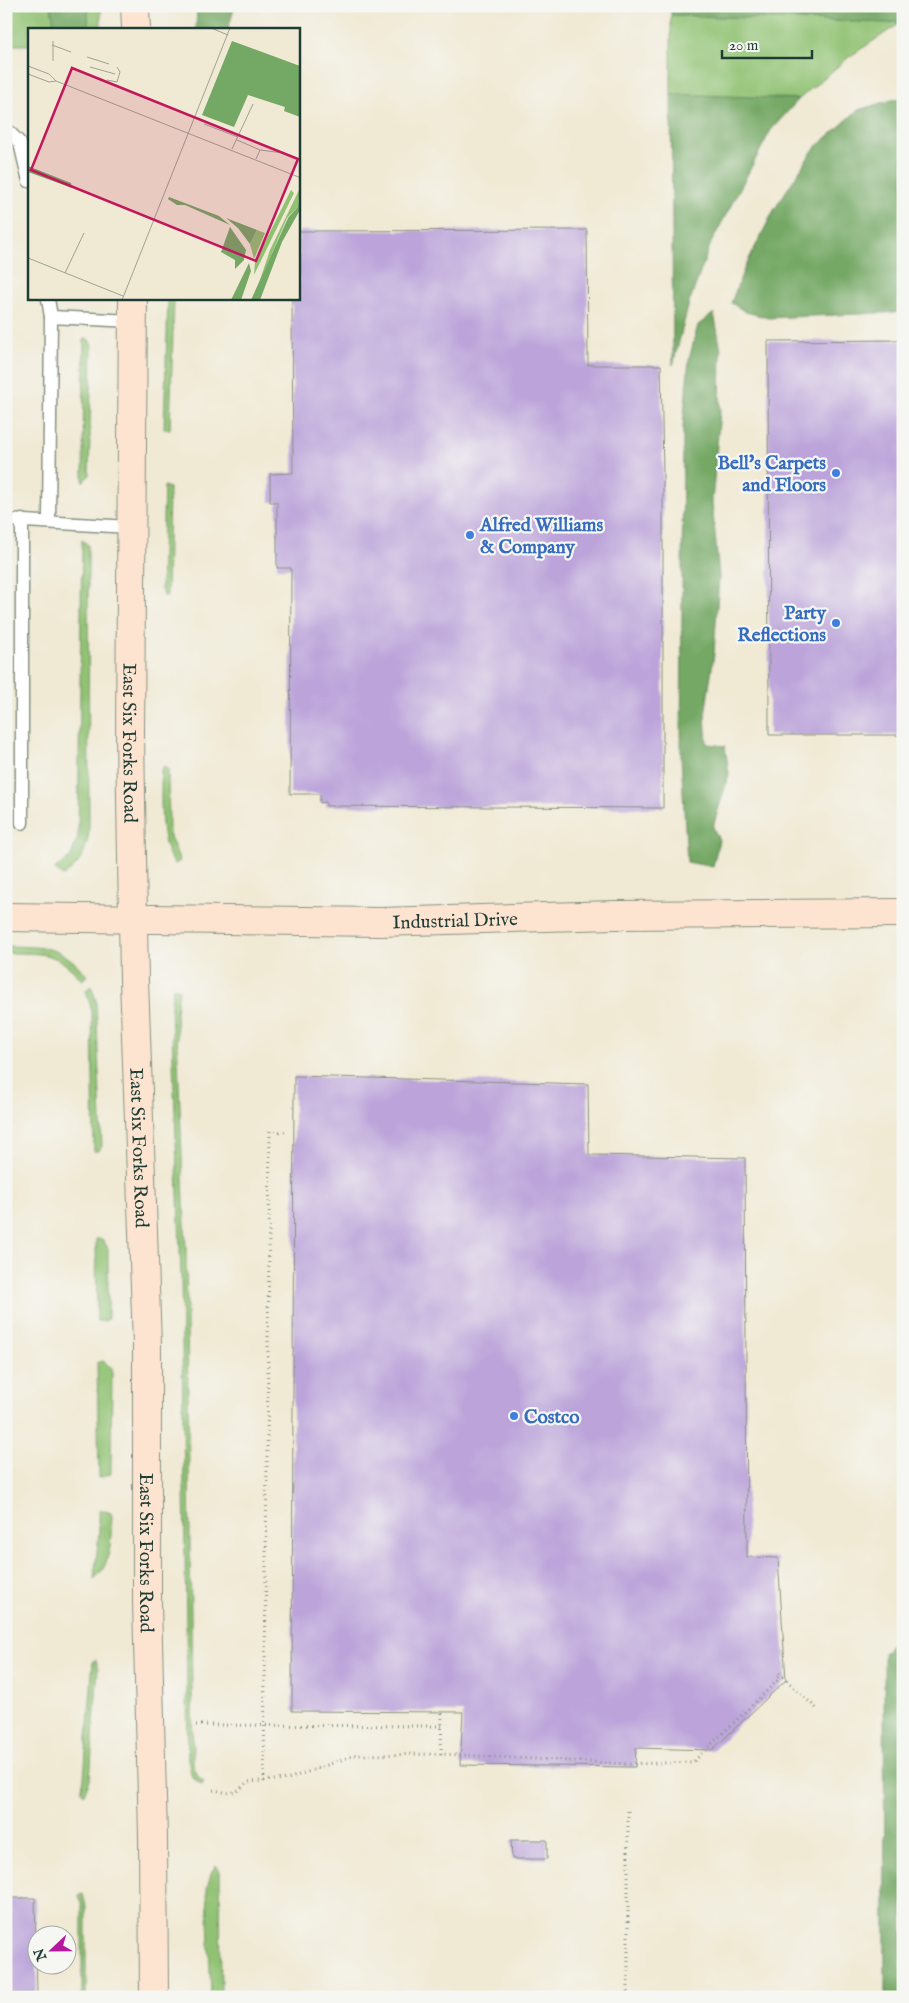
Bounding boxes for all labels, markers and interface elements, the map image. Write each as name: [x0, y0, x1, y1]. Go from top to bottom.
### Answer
inset map: [28, 28, 300, 300]
scale bar: [722, 28, 812, 60]
text: 20 m: [729, 36, 759, 55]
place label: Bell's Carpets and Floors: [717, 452, 826, 498]
marker: Bell's Carpets and Floors: [830, 467, 842, 479]
place label: Alfred Williams & Company: [479, 514, 603, 560]
marker: Alfred Williams & Company: [464, 529, 476, 541]
place label: Party Reflections: [737, 602, 827, 648]
marker: Party Reflections: [830, 617, 842, 629]
street label: East Six Forks Road: [116, 663, 141, 824]
street label: Industrial Drive: [392, 908, 518, 936]
street label: East Six Forks Road: [123, 1068, 153, 1229]
place label: Costco: [524, 1406, 579, 1430]
marker: Costco: [508, 1410, 520, 1422]
street label: East Six Forks Road: [133, 1473, 158, 1634]
north arrow: [28, 1926, 78, 1976]
text: N: [30, 1946, 52, 1964]

